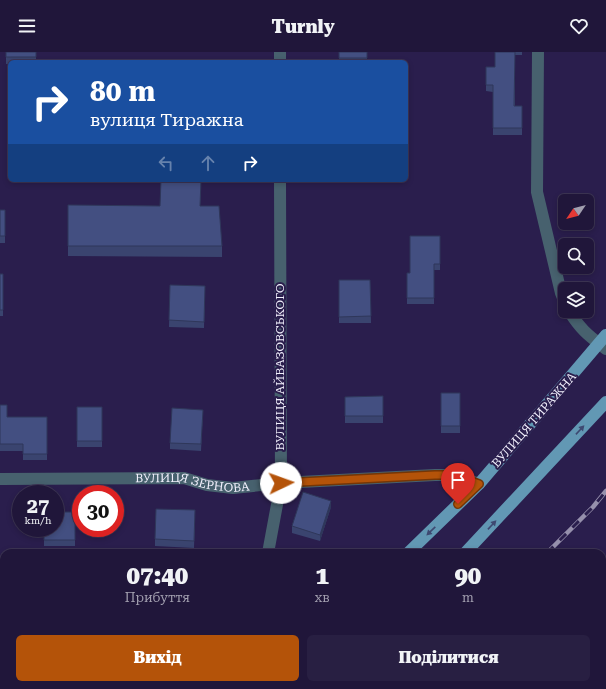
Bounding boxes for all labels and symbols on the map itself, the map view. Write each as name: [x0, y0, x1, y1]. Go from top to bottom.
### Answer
north arrow: [558, 194, 594, 230]
street label: ВУЛИЦЯ АЙВАЗОВСЬКОГО: [273, 283, 287, 451]
street label: ВУЛИЦЯ ТИРАЖНА: [489, 369, 579, 470]
one-way arrow: [575, 425, 584, 434]
position arrow: [260, 462, 302, 504]
pin: [441, 463, 475, 504]
street label: ВУЛИЦЯ ЗЕРНОВА: [135, 470, 251, 495]
speed limit sign: 30: [72, 485, 124, 537]
one-way arrow: [487, 520, 497, 530]
one-way arrow: [426, 526, 436, 535]

